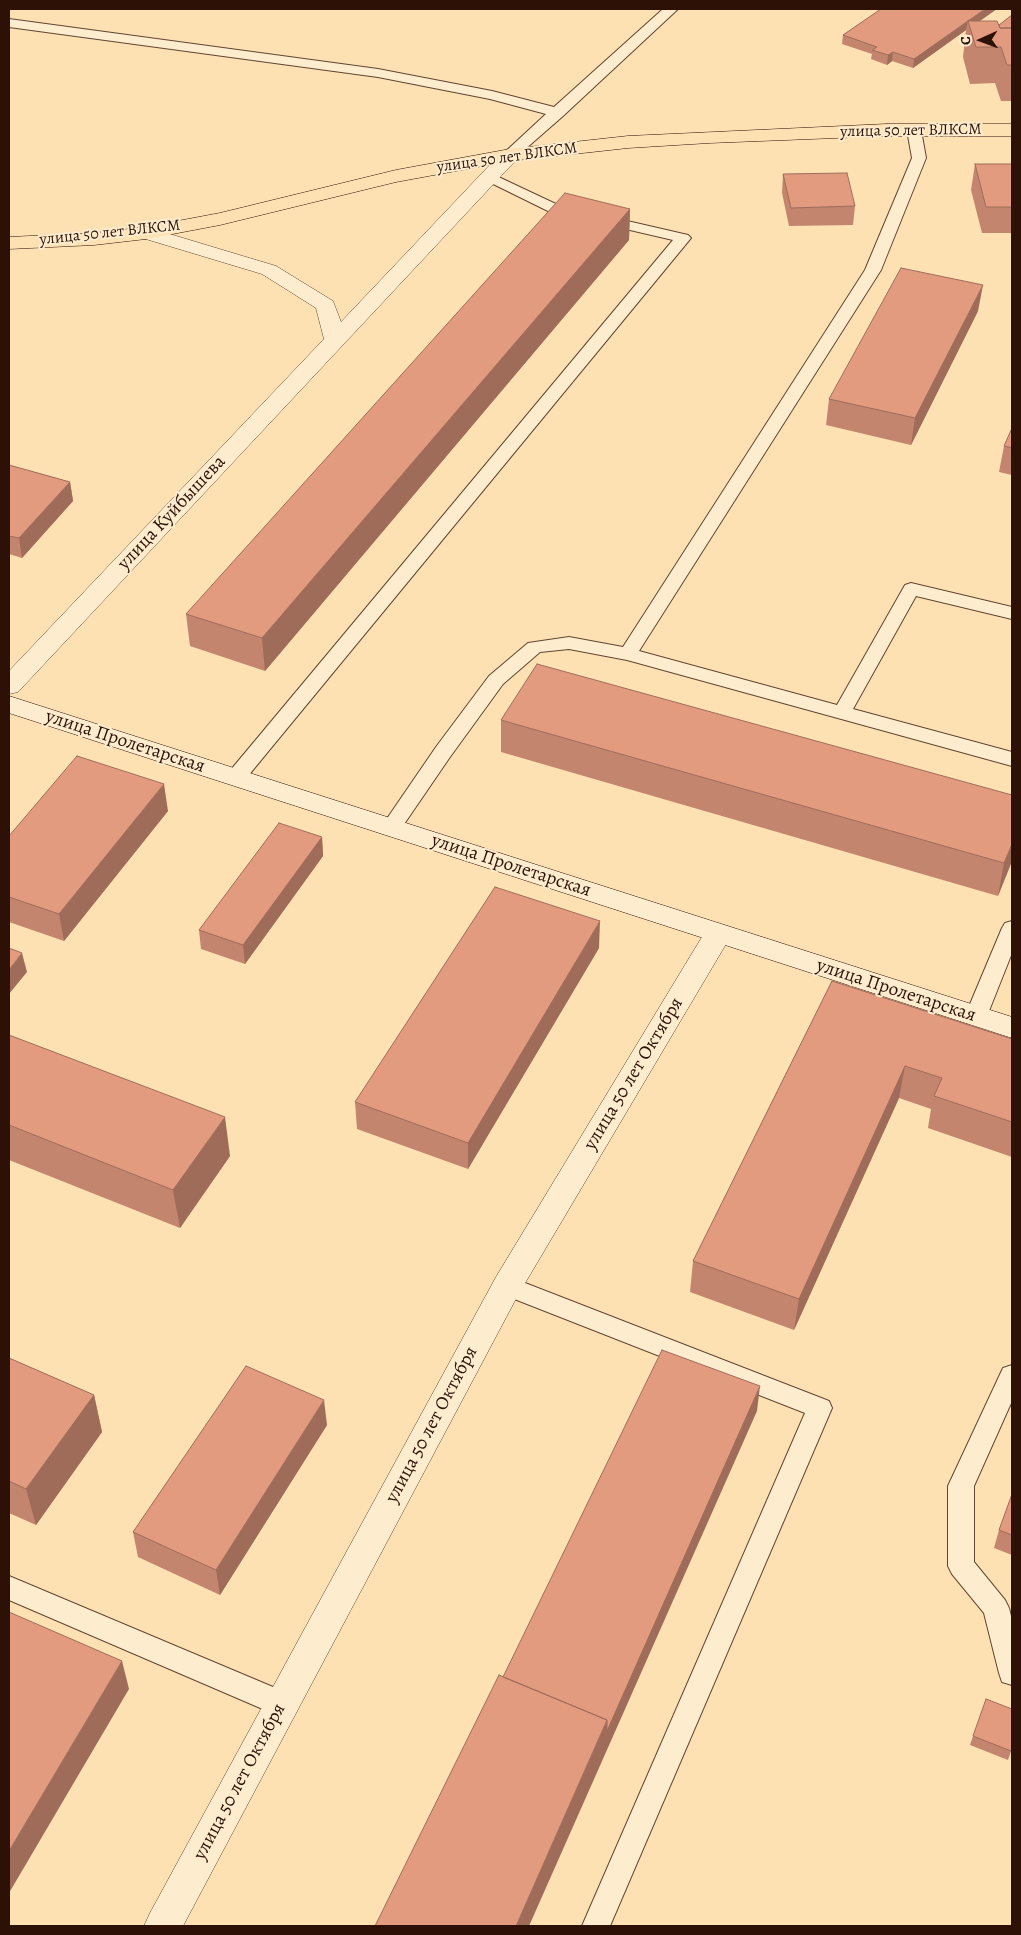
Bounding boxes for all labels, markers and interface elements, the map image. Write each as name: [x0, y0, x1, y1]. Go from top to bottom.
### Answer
north arrow: [956, 15, 1006, 65]
text: С: [956, 36, 975, 45]
street label: улица 50 лет ВЛКСМ: [840, 120, 982, 142]
street label: улица 50 лет ВЛКСМ: [436, 139, 578, 177]
street label: улица 50 лет ВЛКСМ: [39, 216, 181, 250]
street label: улица Куйбышева: [113, 451, 231, 575]
street label: улица Пролетарская: [42, 705, 208, 779]
street label: улица Пролетарская: [428, 829, 594, 903]
street label: улица Пролетарская: [813, 954, 979, 1028]
street label: улица 50 лет Октября: [579, 994, 689, 1154]
street label: улица 50 лет Октября: [381, 1343, 483, 1507]
street label: улица 50 лет Октября: [189, 1700, 291, 1864]

